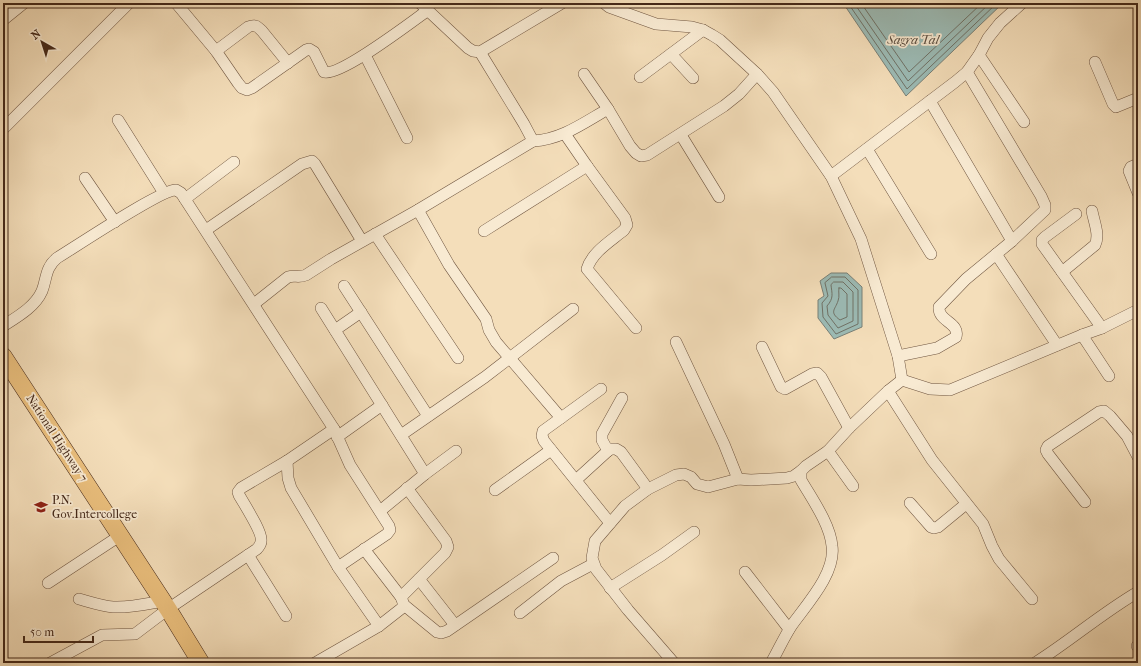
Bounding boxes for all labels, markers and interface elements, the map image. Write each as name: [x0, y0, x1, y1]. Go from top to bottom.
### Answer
north arrow: [22, 22, 62, 62]
text: N: [29, 27, 44, 42]
water label: Sagra Tal: [886, 32, 941, 47]
street label: National Highway 7: [24, 392, 91, 484]
place label: P.N. Gov.Intercollege: [52, 493, 137, 521]
school or university icon: P.N. Gov.Intercollege: [33, 499, 49, 515]
scale bar: [24, 618, 93, 644]
text: 50 m: [30, 625, 54, 639]

